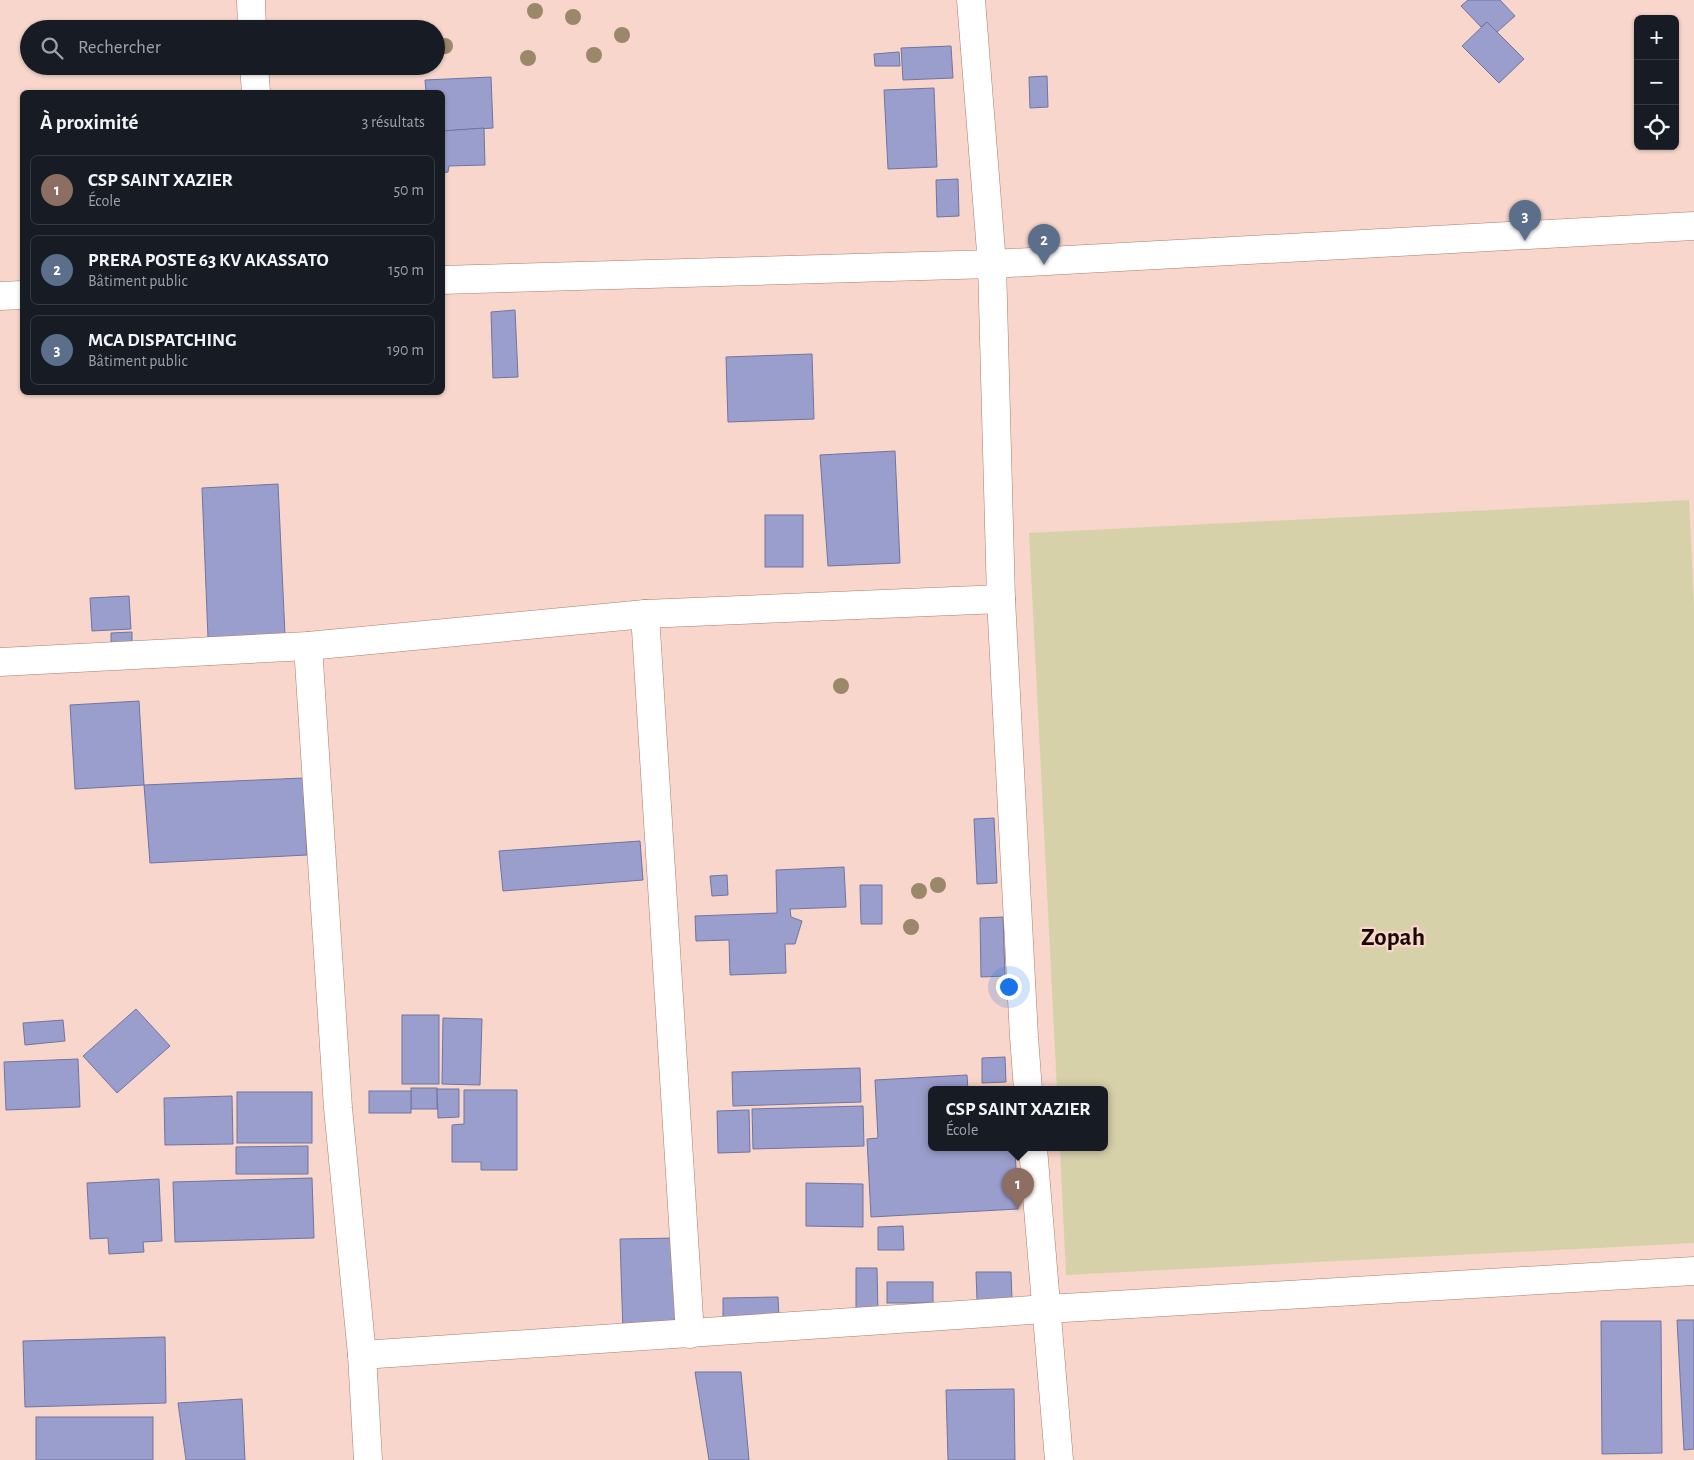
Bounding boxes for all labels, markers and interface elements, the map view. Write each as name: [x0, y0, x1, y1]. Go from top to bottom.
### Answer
map controls: [1634, 15, 1679, 150]
button: +: [1634, 15, 1679, 60]
search box: [20, 20, 445, 75]
icon: search: [38, 34, 66, 62]
text: Rechercher: [78, 38, 161, 57]
button: −: [1634, 60, 1679, 105]
button: locate: [1634, 105, 1679, 150]
text: À proximité: [40, 112, 138, 133]
text: 3 résultats: [362, 114, 425, 130]
text: CSP SAINT XAZIER: [88, 171, 233, 190]
text: 1: [54, 182, 60, 198]
text: 50 m: [393, 182, 424, 198]
text: École: [88, 193, 121, 209]
pin: 3: [1509, 200, 1541, 241]
pin: 2: [1028, 224, 1060, 265]
text: PRERA POSTE 63 KV AKASSATO: [88, 251, 329, 270]
text: 2: [53, 262, 61, 278]
text: 150 m: [388, 262, 424, 278]
text: Bâtiment public: [88, 273, 188, 289]
text: MCA DISPATCHING: [88, 331, 237, 350]
text: 3: [54, 342, 60, 358]
text: 190 m: [387, 342, 424, 358]
text: Bâtiment public: [88, 353, 188, 369]
district label: Zopah: [1361, 925, 1425, 950]
your location: [996, 974, 1022, 1000]
popup: [928, 1086, 1108, 1151]
text: CSP SAINT XAZIER: [946, 1100, 1090, 1119]
text: École: [946, 1122, 978, 1138]
pin: 1: [1002, 1168, 1034, 1209]

